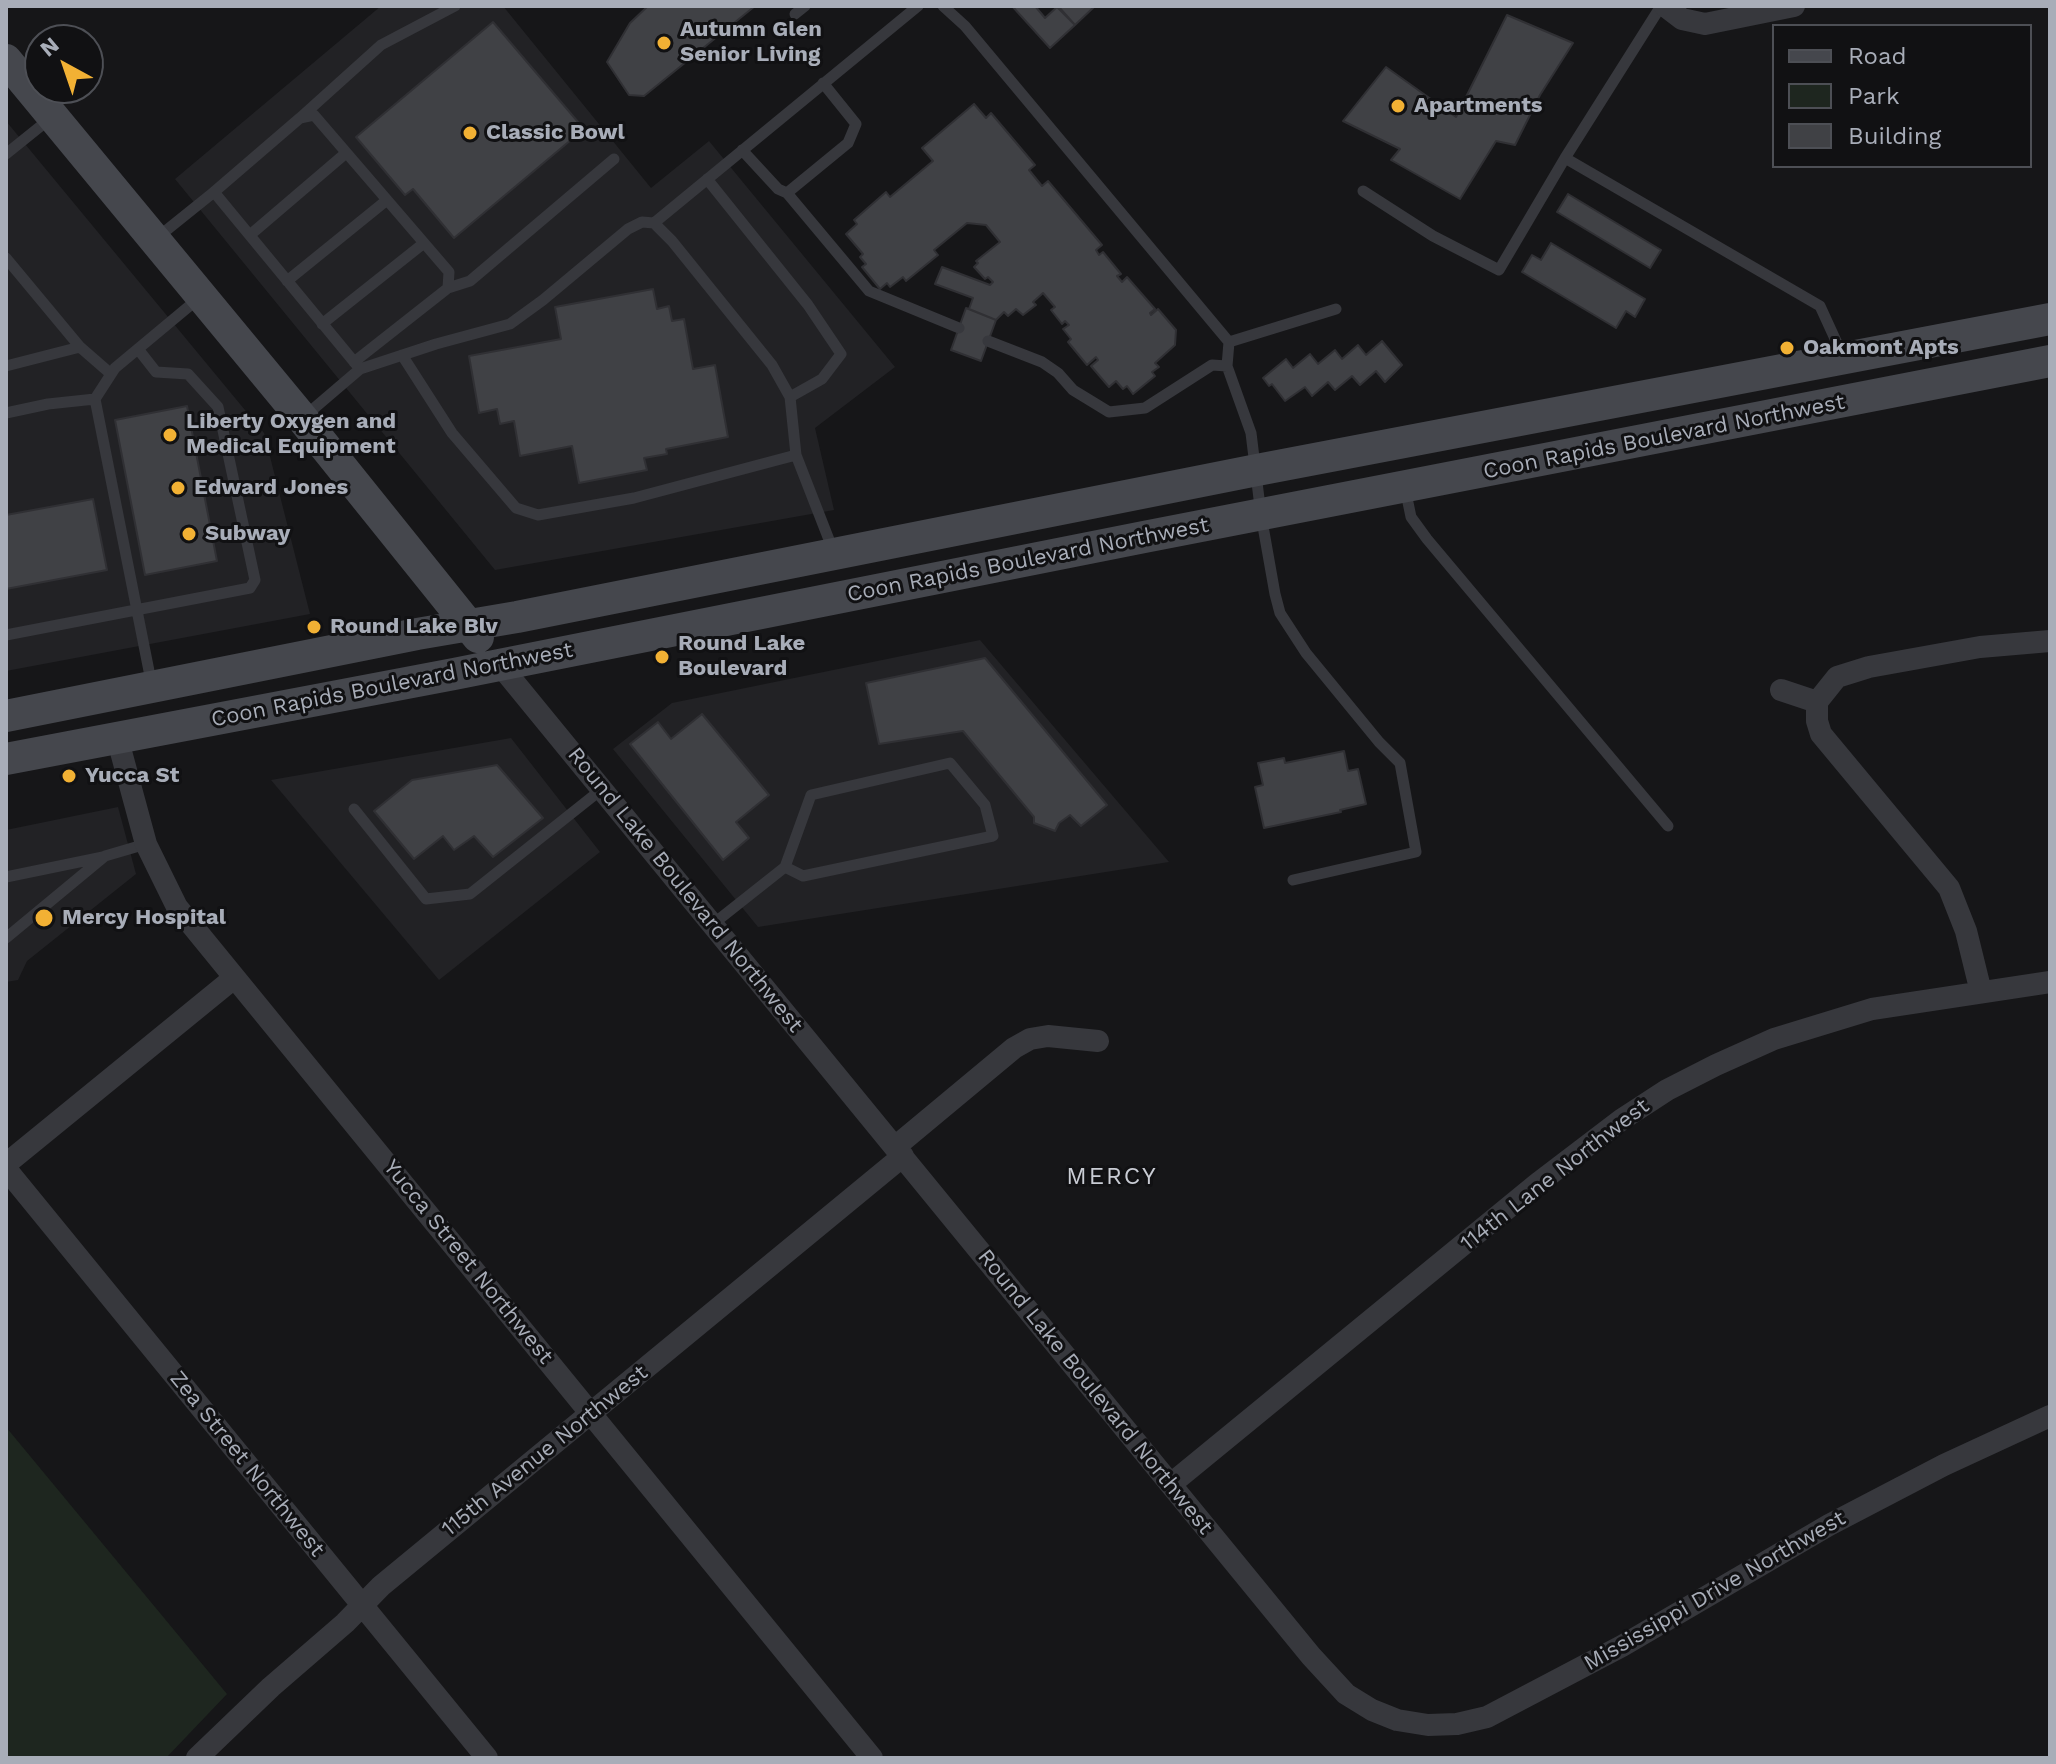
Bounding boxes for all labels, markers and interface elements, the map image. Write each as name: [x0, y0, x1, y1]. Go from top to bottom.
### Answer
place label: Autumn Glen Senior Living: [680, 17, 822, 68]
north arrow: [24, 24, 104, 104]
legend: [1772, 24, 2032, 168]
text: N: [35, 32, 64, 62]
marker: Autumn Glen Senior Living: [655, 34, 673, 52]
text: Road: [1848, 42, 1907, 70]
text: Park: [1848, 82, 1900, 110]
place label: Apartments: [1414, 93, 1542, 119]
marker: Apartments: [1389, 97, 1407, 115]
place label: Classic Bowl: [486, 120, 625, 146]
text: Building: [1848, 122, 1941, 150]
marker: Classic Bowl: [461, 124, 479, 142]
place label: Oakmont Apts: [1803, 335, 1959, 361]
marker: Oakmont Apts: [1778, 339, 1796, 357]
street label: Coon Rapids Boulevard Northwest: [1481, 389, 1847, 485]
place label: Liberty Oxygen and Medical Equipment: [186, 409, 396, 460]
marker: Liberty Oxygen and Medical Equipment: [161, 426, 179, 444]
place label: Edward Jones: [194, 475, 348, 501]
marker: Edward Jones: [169, 479, 187, 497]
street label: Coon Rapids Boulevard Northwest: [845, 512, 1211, 608]
place label: Subway: [205, 521, 290, 547]
marker: Subway: [180, 525, 198, 543]
place label: Round Lake Blv: [330, 614, 498, 640]
marker: Round Lake Blv: [305, 618, 323, 636]
place label: Round Lake Boulevard: [678, 631, 805, 682]
street label: Coon Rapids Boulevard Northwest: [209, 637, 575, 733]
marker: Round Lake Boulevard: [653, 648, 671, 666]
street label: Round Lake Boulevard Northwest: [562, 742, 808, 1038]
place label: Yucca St: [85, 763, 179, 789]
marker: Yucca St: [60, 767, 78, 785]
place label: Mercy Hospital: [62, 905, 226, 931]
marker: Mercy Hospital: [33, 907, 55, 929]
street label: 114th Lane Northwest: [1455, 1093, 1655, 1257]
street label: Yucca Street Northwest: [378, 1155, 558, 1369]
district label: MERCY: [1066, 1163, 1158, 1191]
street label: Round Lake Boulevard Northwest: [972, 1244, 1218, 1540]
street label: 115th Avenue Northwest: [437, 1360, 653, 1542]
street label: Zea Street Northwest: [164, 1366, 330, 1562]
street label: Mississippi Drive Northwest: [1580, 1505, 1850, 1677]

